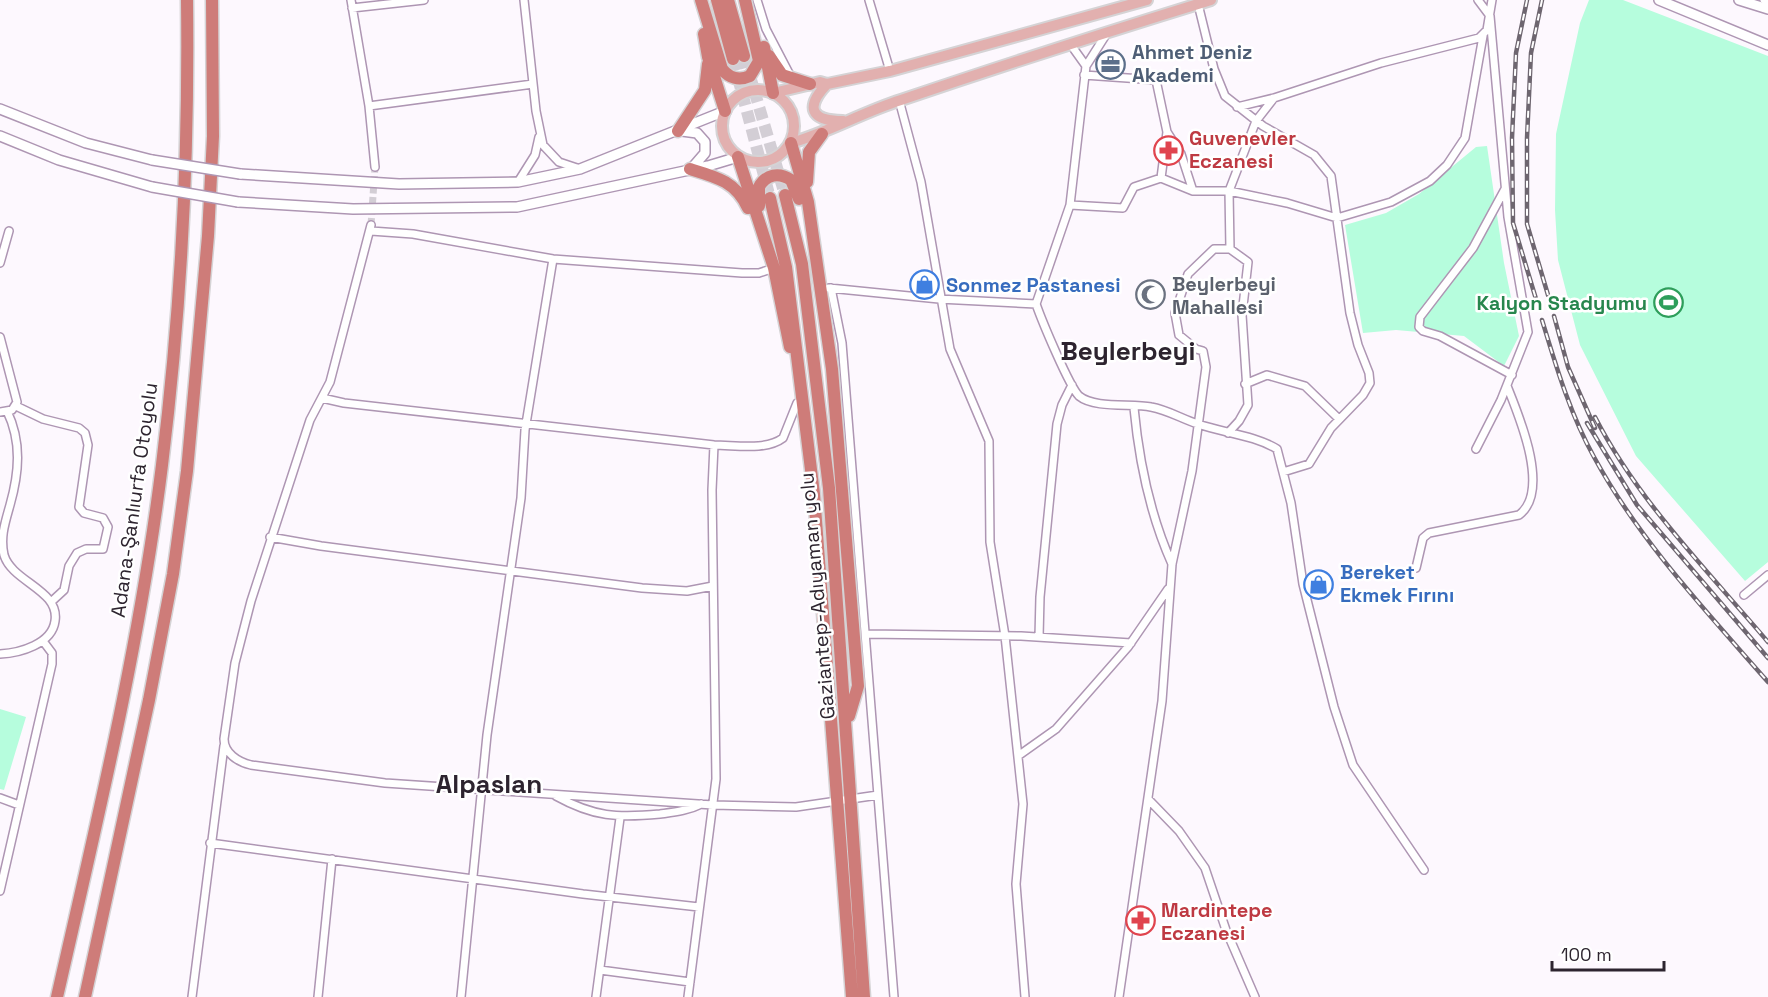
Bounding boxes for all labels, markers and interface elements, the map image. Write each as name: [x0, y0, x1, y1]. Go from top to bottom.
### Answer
place label: Ahmet Deniz Akademi: [1132, 39, 1252, 88]
office icon: Ahmet Deniz Akademi: [1095, 48, 1127, 80]
place label: Guvenevler Eczanesi: [1189, 125, 1296, 174]
pharmacy icon: Guvenevler Eczanesi: [1152, 134, 1184, 166]
shop icon: Sonmez Pastanesi: [909, 269, 941, 301]
place label: Beylerbeyi Mahallesi: [1172, 271, 1276, 320]
place label: Sonmez Pastanesi: [946, 272, 1121, 298]
mosque icon: Beylerbeyi Mahallesi: [1135, 279, 1167, 311]
sports icon: Kalyon Stadyumu: [1652, 287, 1684, 319]
place label: Kalyon Stadyumu: [1476, 290, 1647, 316]
district label: Beylerbeyi: [1060, 334, 1196, 368]
street label: Adana-Şanlıurfa Otoyolu: [105, 381, 163, 619]
street label: Gaziantep-Adıyaman yolu: [793, 471, 841, 721]
place label: Bereket Ekmek Fırını: [1340, 559, 1454, 608]
shop icon: Bereket Ekmek Fırını: [1303, 568, 1335, 600]
district label: Alpaslan: [436, 767, 542, 801]
place label: Mardintepe Eczanesi: [1161, 897, 1272, 946]
pharmacy icon: Mardintepe Eczanesi: [1124, 905, 1156, 937]
scale bar: [1552, 934, 1664, 972]
text: 100 m: [1561, 943, 1612, 966]

